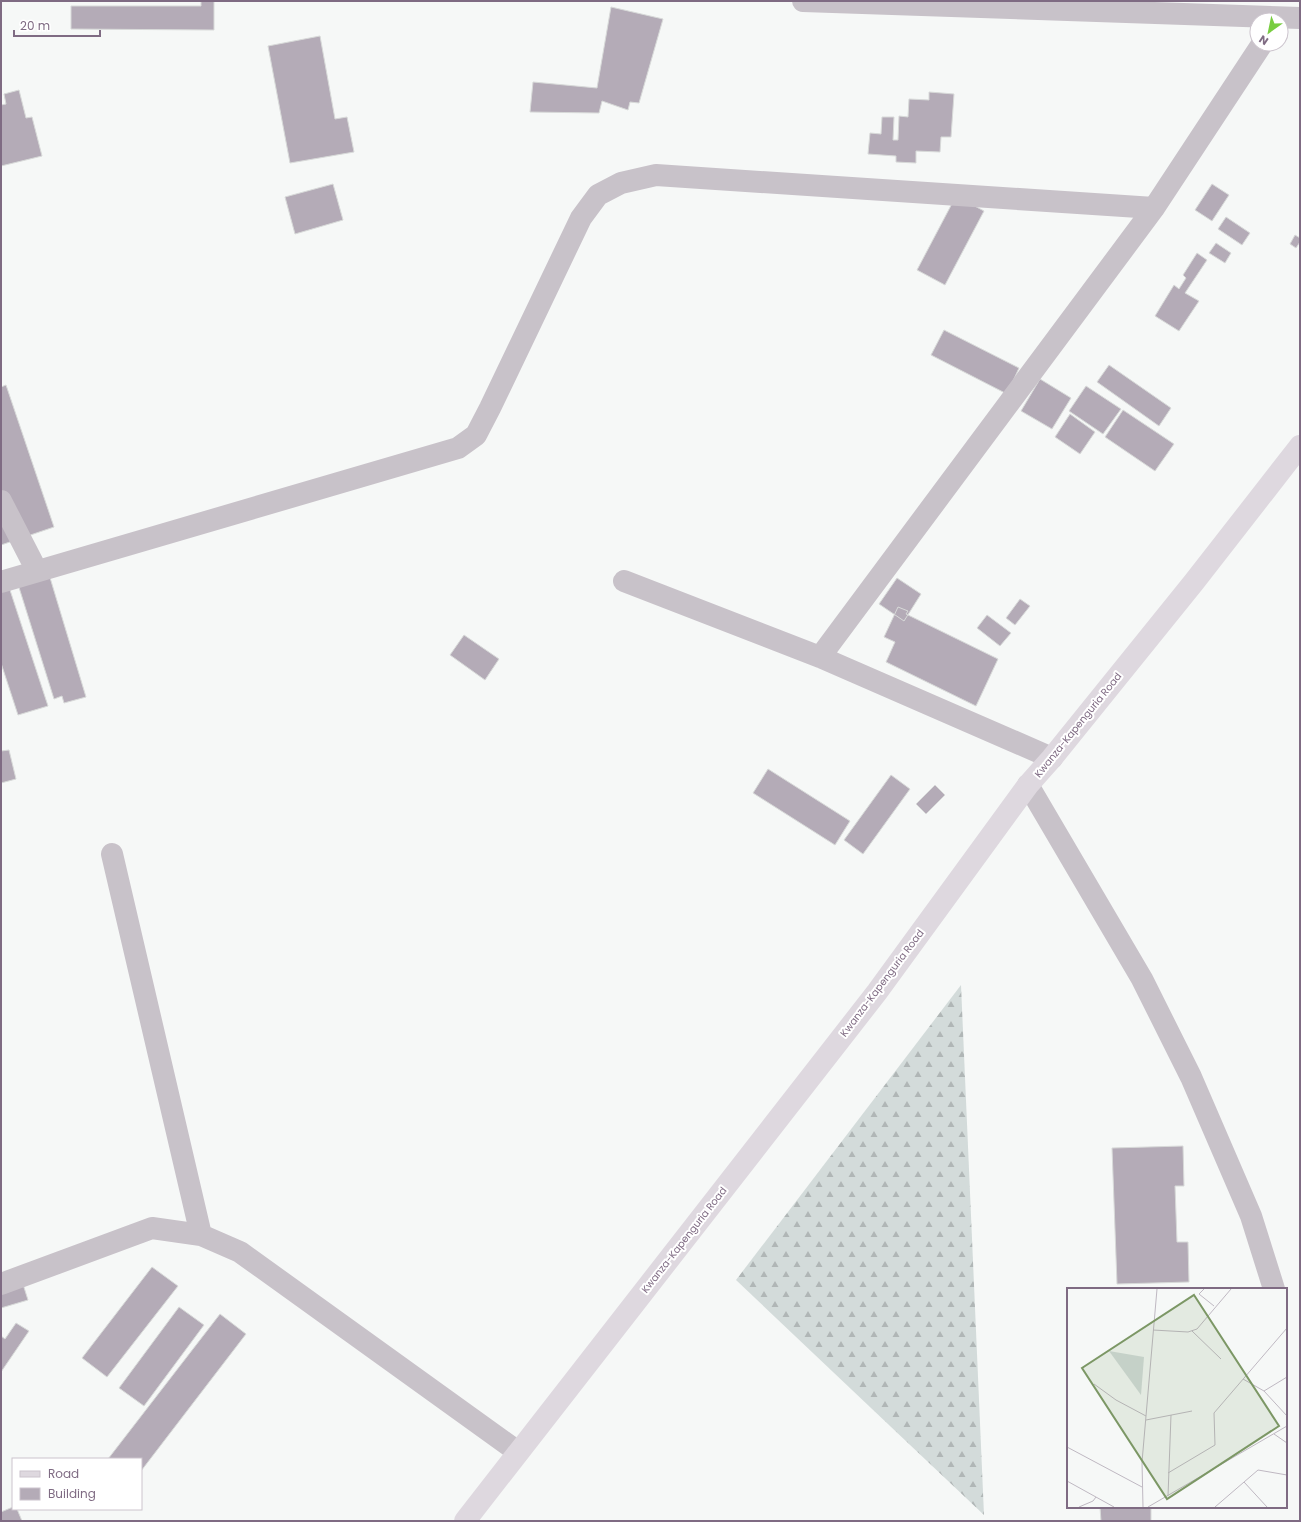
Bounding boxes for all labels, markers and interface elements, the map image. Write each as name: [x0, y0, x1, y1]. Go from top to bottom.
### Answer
scale bar: [14, 12, 100, 38]
north arrow: [1249, 12, 1289, 52]
text: 20 m: [20, 17, 50, 34]
text: N: [1256, 31, 1271, 49]
street label: Kwanza-Kapenguria Road: [1031, 669, 1125, 781]
street label: Kwanza-Kapenguria Road: [837, 926, 927, 1040]
street label: Kwanza-Kapenguria Road: [638, 1184, 730, 1296]
inset map: [1067, 1288, 1287, 1508]
legend: [12, 1458, 142, 1510]
text: Road: [48, 1465, 79, 1482]
text: Building: [48, 1485, 96, 1502]

